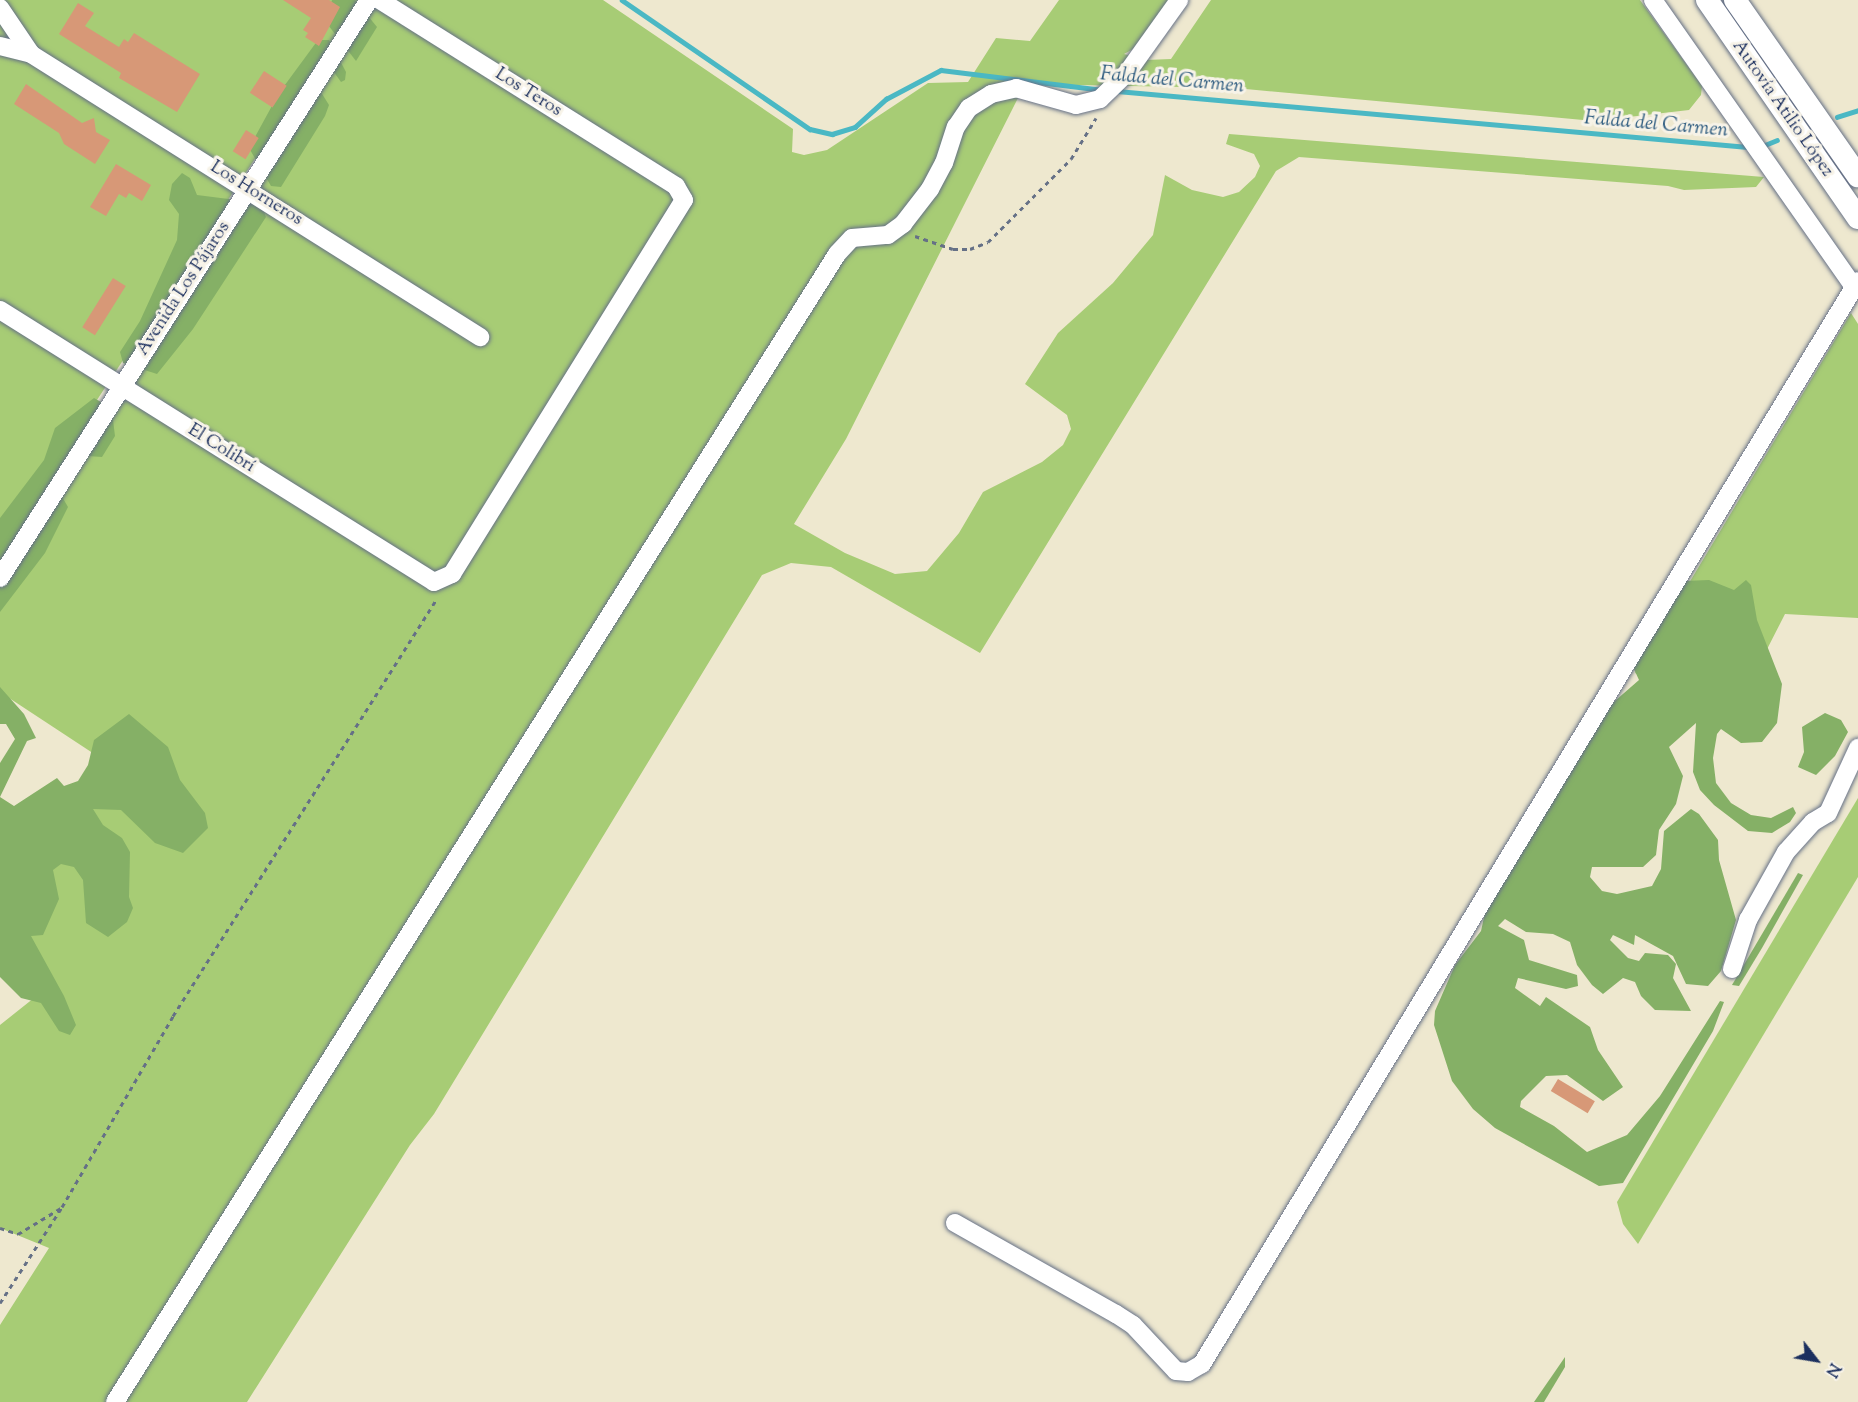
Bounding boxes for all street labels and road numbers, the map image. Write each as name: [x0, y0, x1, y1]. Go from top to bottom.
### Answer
street label: Autovía Atilio López: [1727, 37, 1837, 181]
street label: Los Teros: [491, 64, 565, 122]
street label: Los Horneros: [206, 157, 306, 231]
street label: Avenida Los Pájaros: [133, 218, 235, 360]
street label: El Colibrí: [183, 420, 259, 478]

